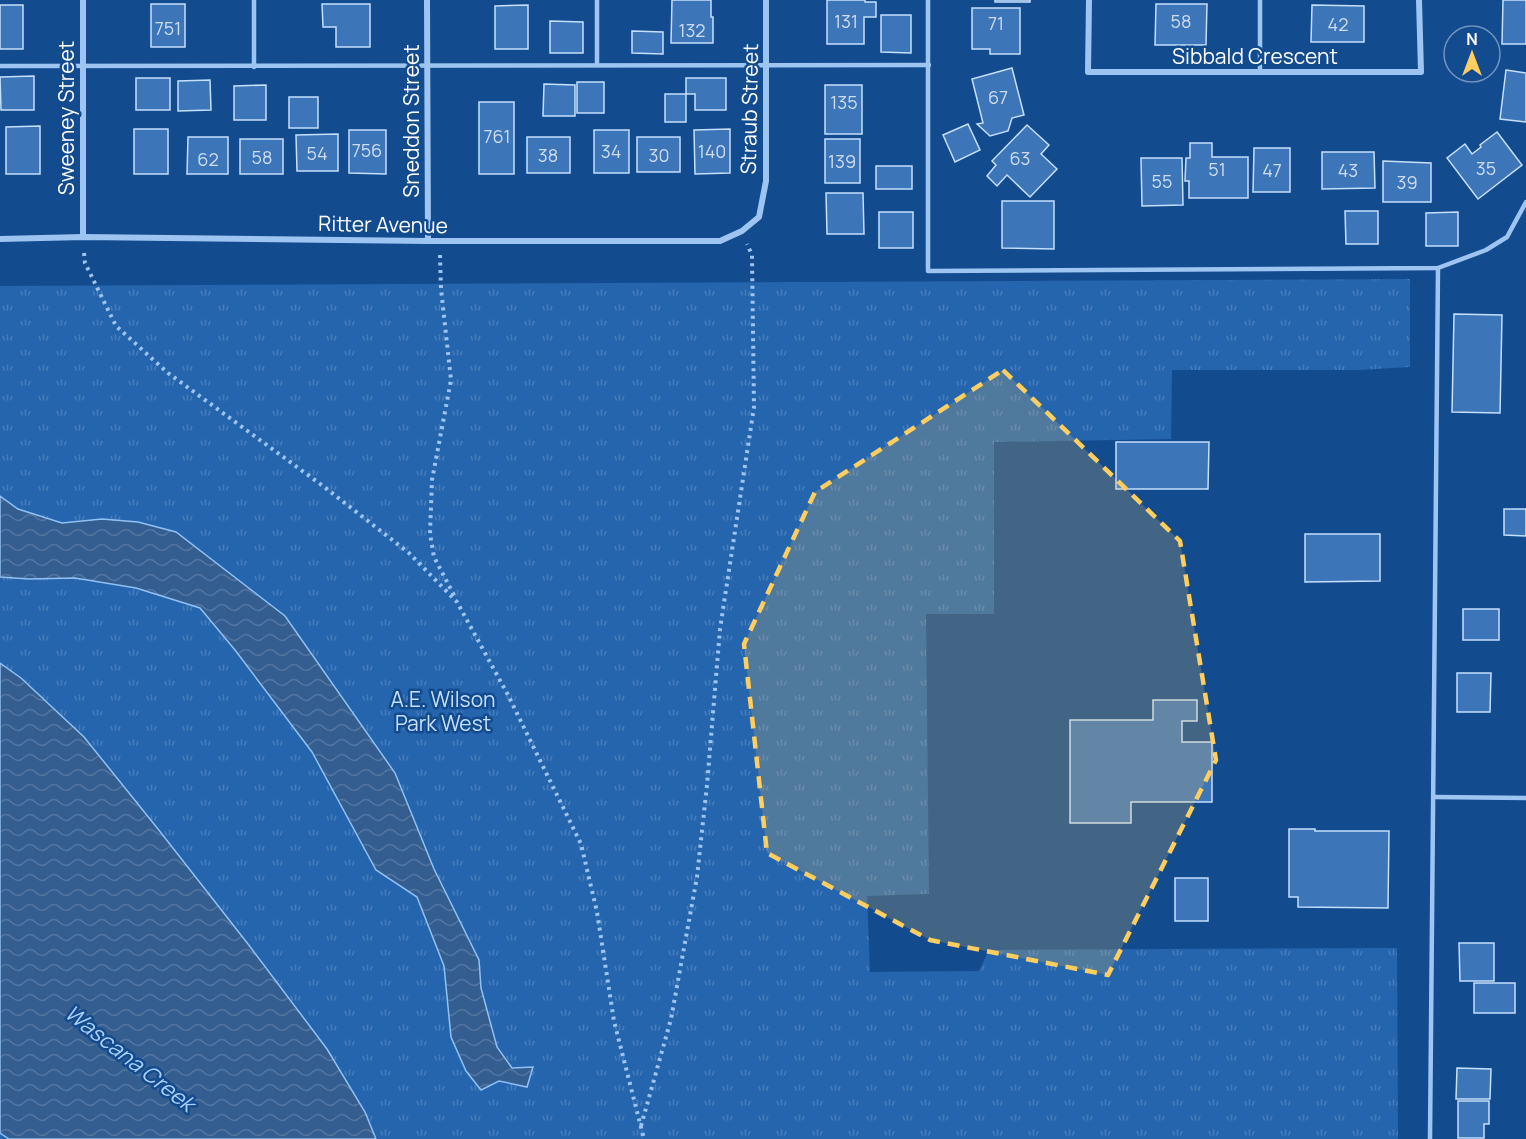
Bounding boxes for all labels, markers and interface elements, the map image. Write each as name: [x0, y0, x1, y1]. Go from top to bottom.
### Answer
house number: 131: [834, 9, 858, 33]
house number: 58: [1171, 9, 1191, 33]
house number: 71: [988, 11, 1004, 35]
house number: 42: [1328, 12, 1348, 36]
house number: 751: [155, 16, 181, 40]
house number: 132: [678, 18, 706, 42]
north arrow: [1442, 24, 1502, 84]
text: N: [1466, 28, 1478, 50]
street label: Sweeney Street: [52, 41, 80, 195]
street label: Sibbald Crescent: [1172, 42, 1338, 70]
street label: Straub Street: [734, 43, 764, 175]
street label: Sneddon Street: [397, 44, 425, 198]
house number: 67: [988, 85, 1008, 109]
house number: 135: [830, 90, 858, 114]
house number: 761: [484, 124, 510, 148]
house number: 756: [352, 138, 382, 162]
house number: 34: [601, 139, 621, 163]
house number: 140: [698, 139, 726, 163]
house number: 54: [306, 141, 328, 165]
house number: 38: [538, 143, 558, 167]
house number: 30: [649, 143, 669, 167]
house number: 58: [252, 145, 272, 169]
house number: 63: [1009, 146, 1031, 170]
house number: 62: [197, 147, 219, 171]
house number: 139: [828, 149, 856, 173]
house number: 35: [1476, 156, 1496, 180]
house number: 51: [1208, 157, 1226, 181]
house number: 47: [1262, 158, 1282, 182]
house number: 43: [1338, 158, 1358, 182]
house number: 55: [1152, 169, 1172, 193]
house number: 39: [1396, 170, 1418, 194]
street label: Ritter Avenue: [318, 209, 448, 239]
park label: A.E. Wilson Park West: [390, 685, 496, 737]
water label: Wascana Creek: [59, 998, 204, 1120]

